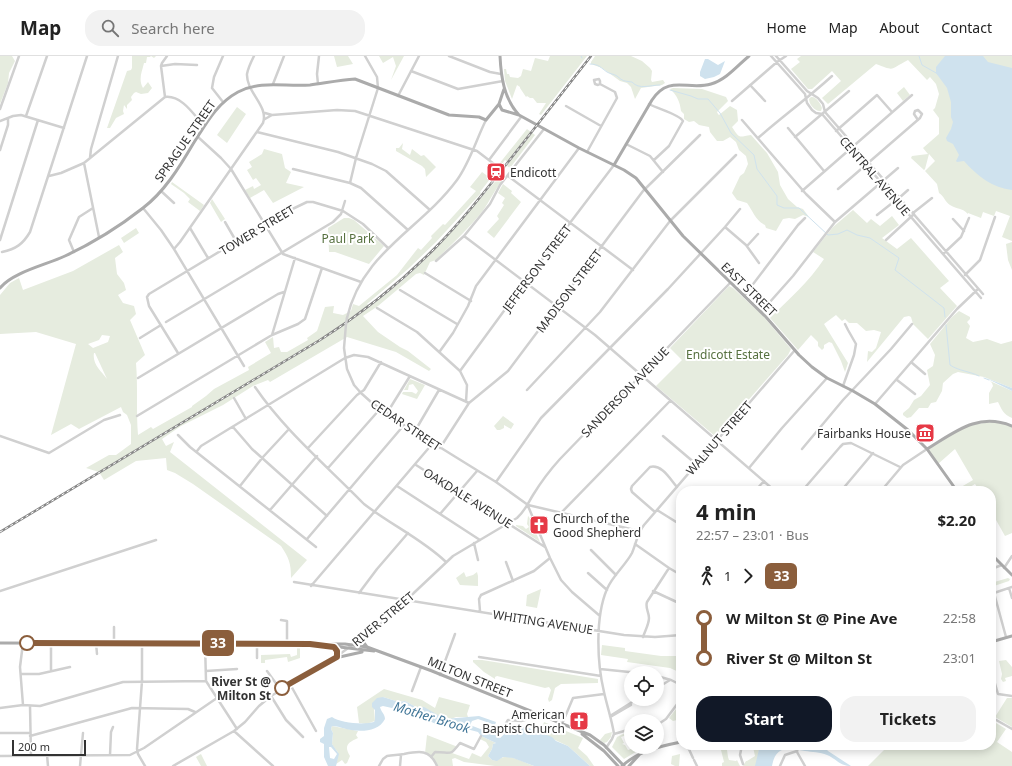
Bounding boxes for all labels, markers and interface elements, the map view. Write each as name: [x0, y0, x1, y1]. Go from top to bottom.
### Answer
search box: [85, 10, 365, 46]
text: Map: [20, 15, 61, 41]
icon: search: [99, 17, 121, 39]
text: Search here: [131, 18, 215, 38]
text: Home: [767, 18, 806, 37]
text: Map: [828, 18, 858, 37]
text: About: [880, 18, 919, 37]
text: Contact: [941, 18, 992, 37]
street label: SPRAGUE STREET: [150, 96, 220, 186]
street label: CENTRAL AVENUE: [836, 133, 914, 219]
station icon: Endicott: [485, 161, 507, 183]
place label: Endicott: [510, 164, 557, 181]
street label: TOWER STREET: [216, 201, 298, 259]
street label: JEFFERSON STREET: [498, 221, 576, 316]
park label: Paul Park: [322, 230, 375, 247]
street label: MADISON STREET: [532, 246, 606, 336]
street label: EAST STREET: [717, 258, 781, 320]
street label: SANDERSON AVENUE: [577, 343, 673, 441]
park label: Endicott Estate: [686, 346, 770, 363]
street label: CEDAR STREET: [367, 395, 445, 455]
street label: WALNUT STREET: [682, 397, 756, 479]
museum icon: Fairbanks House: [914, 422, 936, 444]
place label: Fairbanks House: [817, 425, 911, 442]
street label: OAKDALE AVENUE: [420, 464, 516, 532]
text: 4 min: [696, 496, 757, 526]
place label: Church of the Good Shepherd: [553, 510, 641, 541]
text: $2.20: [937, 510, 976, 530]
church icon: Church of the Good Shepherd: [528, 514, 550, 536]
text: 22:57 – 23:01 · Bus: [696, 526, 809, 544]
icon: walk: [696, 565, 718, 587]
icon: forward: [737, 565, 759, 587]
text: 33: [773, 566, 789, 585]
text: 1: [724, 567, 731, 585]
street label: RIVER STREET: [348, 588, 418, 650]
street label: WHITING AVENUE: [492, 606, 594, 638]
text: W Milton St @ Pine Ave: [726, 608, 897, 628]
text: 22:58: [943, 609, 976, 627]
line badge: 33: [200, 630, 236, 656]
text: 33: [210, 633, 226, 652]
unlabelled marker: [19, 635, 35, 651]
text: River St @ Milton St: [726, 648, 872, 668]
text: 23:01: [943, 649, 976, 667]
street label: MILTON STREET: [425, 652, 515, 702]
map controls: [624, 666, 664, 754]
button: locate: [624, 666, 664, 706]
place label: River St @ Milton St: [211, 673, 271, 704]
marker: River St @ Milton St: [274, 680, 290, 696]
button: Start: [696, 696, 832, 742]
button: Tickets: [840, 696, 976, 742]
water label: Mother Brook: [392, 697, 473, 737]
place label: American Baptist Church: [482, 706, 565, 737]
church icon: American Baptist Church: [568, 710, 590, 732]
button: layers: [624, 714, 664, 754]
scale bar: [12, 738, 86, 757]
text: 200 m: [18, 739, 50, 754]

